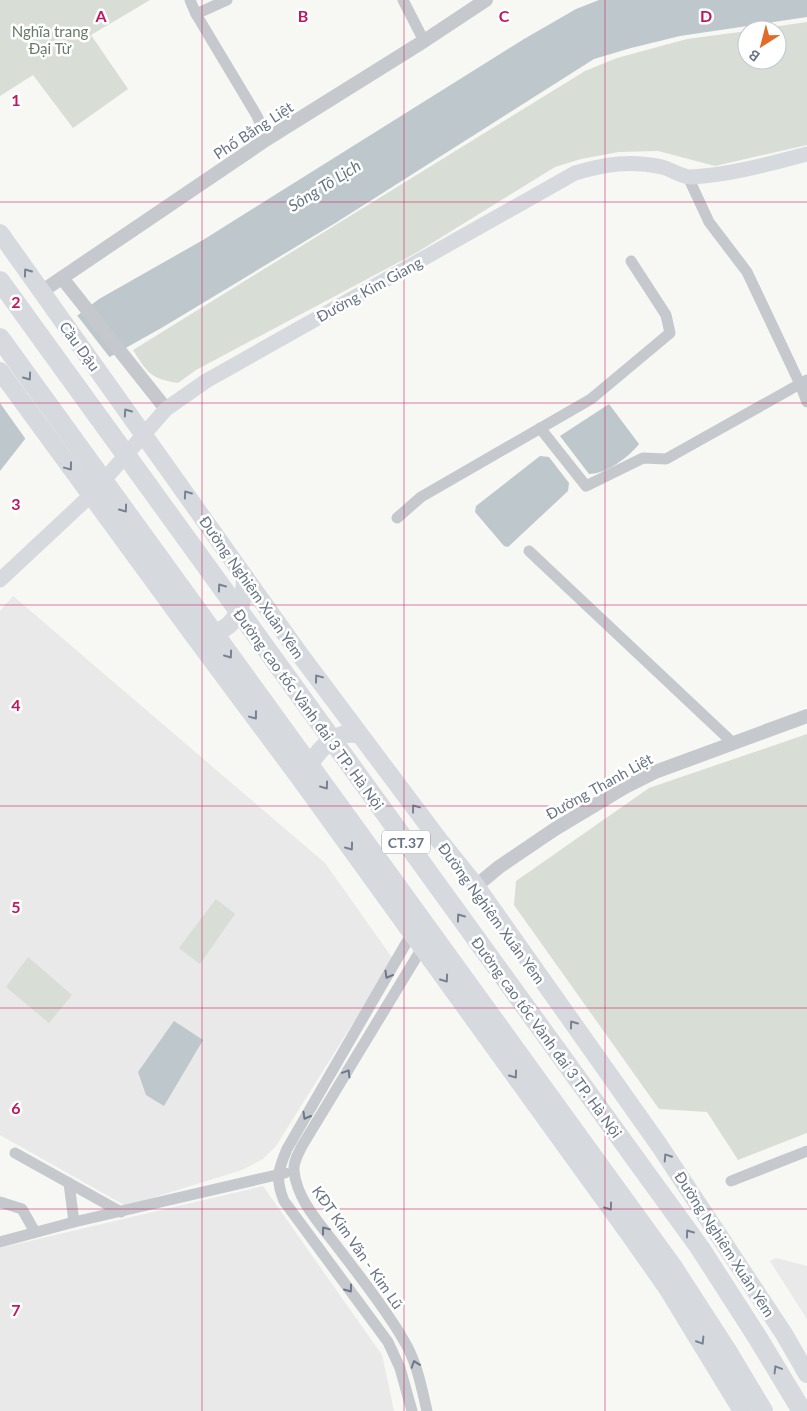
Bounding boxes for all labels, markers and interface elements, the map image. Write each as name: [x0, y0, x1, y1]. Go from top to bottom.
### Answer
text: A: [94, 6, 107, 25]
text: B: [298, 6, 308, 25]
text: C: [499, 6, 510, 25]
text: D: [700, 6, 712, 25]
north arrow: [737, 20, 787, 70]
park label: Nghĩa trang Đại Từ: [12, 22, 88, 57]
text: B: [745, 46, 763, 66]
text: 1: [11, 90, 21, 109]
street label: Phố Bằng Liệt: [210, 97, 297, 162]
water label: Sông Tô Lịch: [284, 155, 364, 215]
street label: Đường Kim Giang: [313, 252, 425, 325]
one-way arrow: [24, 268, 33, 278]
text: 2: [11, 292, 21, 311]
street label: Cầu Dậu: [56, 318, 104, 374]
one-way arrow: [22, 372, 32, 381]
one-way arrow: [124, 408, 133, 418]
one-way arrow: [64, 461, 72, 470]
one-way arrow: [184, 491, 192, 500]
text: 3: [11, 494, 21, 513]
one-way arrow: [118, 503, 127, 513]
street label: Đường Nghiêm Xuân Yêm: [196, 512, 308, 662]
one-way arrow: [218, 583, 227, 593]
street label: Đường cao tốc Vành đai 3 TP. Hà Nội: [230, 605, 388, 813]
one-way arrow: [224, 649, 232, 658]
one-way arrow: [315, 674, 324, 684]
text: 4: [11, 695, 21, 714]
one-way arrow: [248, 710, 257, 720]
street label: Đường Thanh Liệt: [542, 749, 656, 823]
one-way arrow: [319, 780, 328, 790]
one-way arrow: [412, 804, 421, 814]
road number: CT.37: [382, 830, 430, 854]
street label: Đường Nghiêm Xuân Yêm: [435, 839, 549, 987]
one-way arrow: [344, 841, 353, 851]
text: 5: [11, 897, 21, 916]
one-way arrow: [457, 913, 466, 923]
street label: Đường cao tốc Vành đai 3 TP. Hà Nội: [468, 933, 626, 1141]
one-way arrow: [384, 970, 394, 979]
one-way arrow: [439, 973, 448, 983]
one-way arrow: [570, 1020, 579, 1030]
one-way arrow: [341, 1069, 351, 1078]
one-way arrow: [508, 1069, 517, 1079]
text: 6: [11, 1098, 21, 1117]
one-way arrow: [303, 1110, 313, 1119]
one-way arrow: [664, 1153, 673, 1162]
street label: Đường Nghiêm Xuân Yêm: [671, 1168, 779, 1320]
street label: KĐT Kim Văn - Kim Lũ: [309, 1182, 407, 1312]
one-way arrow: [603, 1201, 612, 1210]
one-way arrow: [322, 1227, 330, 1236]
one-way arrow: [686, 1229, 695, 1238]
one-way arrow: [343, 1283, 352, 1293]
text: 7: [11, 1300, 21, 1319]
one-way arrow: [694, 1335, 704, 1344]
one-way arrow: [411, 1360, 421, 1369]
one-way arrow: [773, 1366, 783, 1375]

